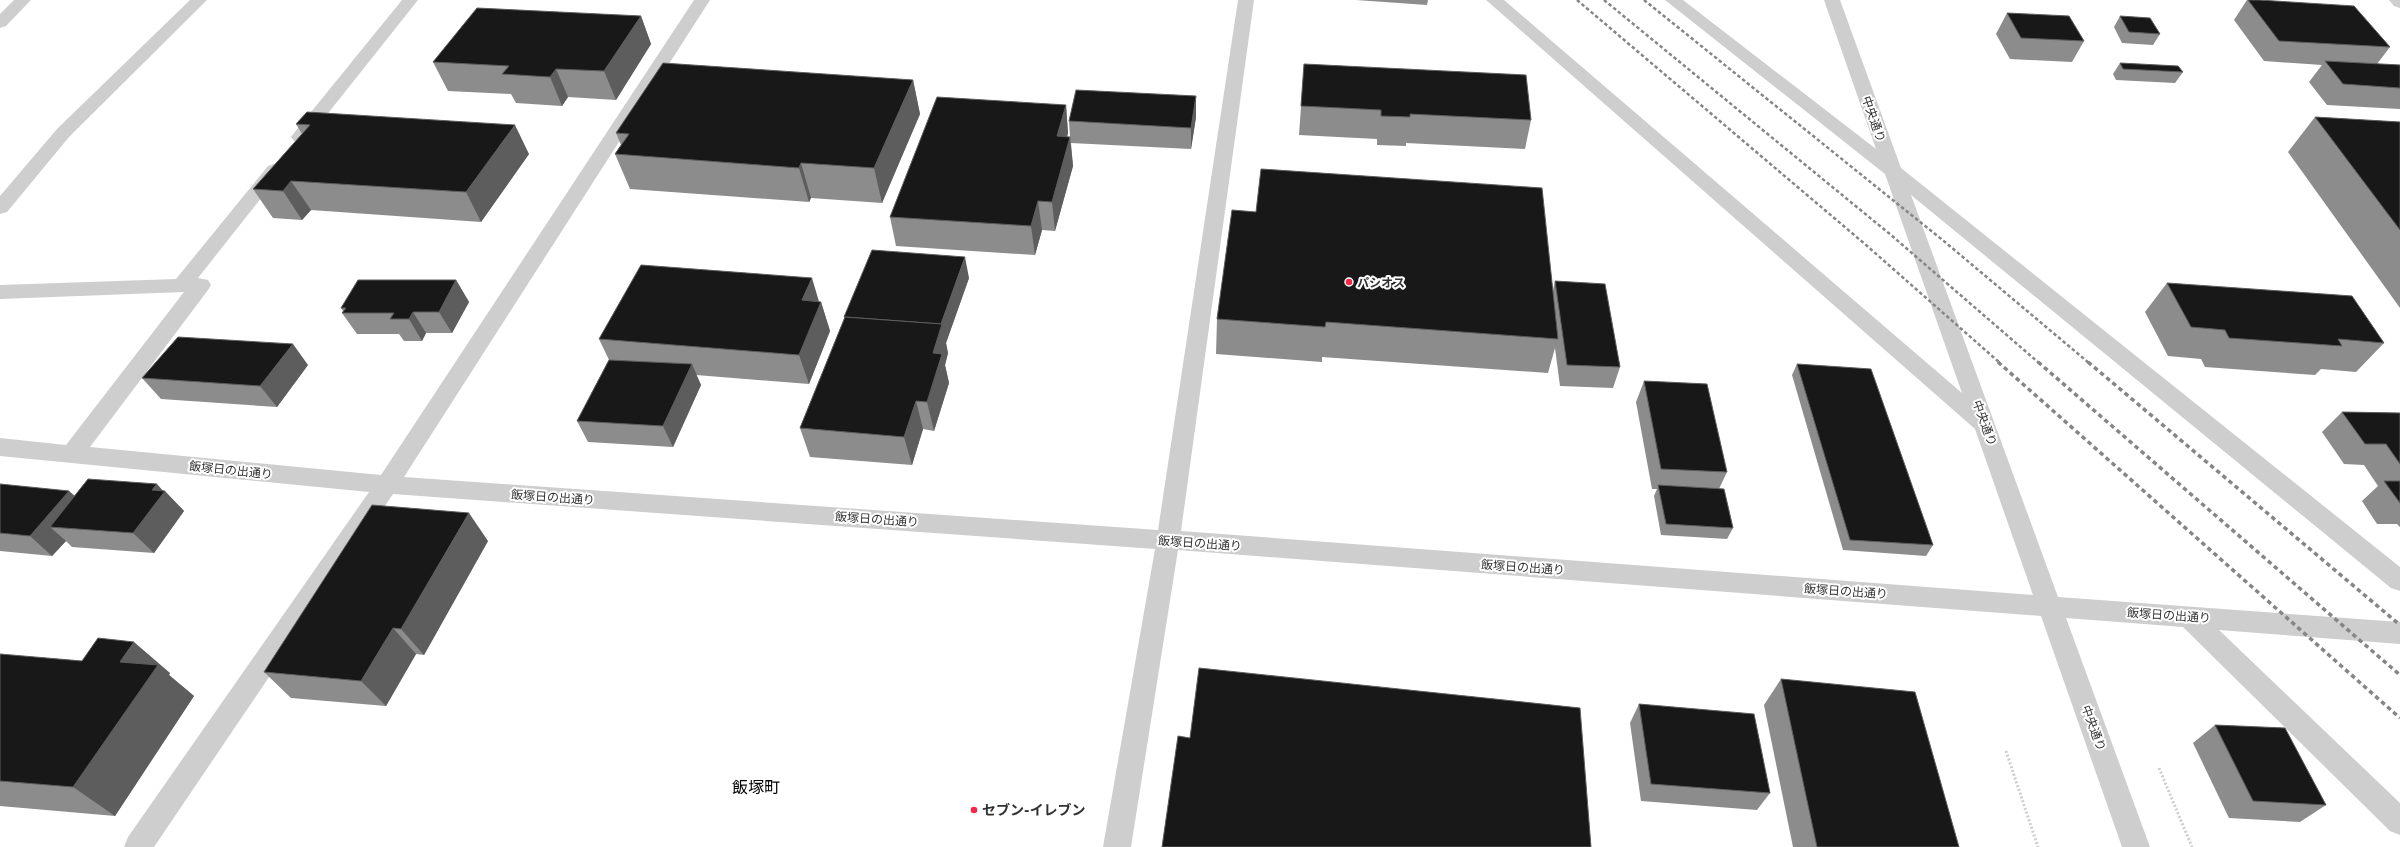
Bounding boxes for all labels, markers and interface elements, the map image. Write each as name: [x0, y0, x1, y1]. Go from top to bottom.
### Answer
street label: 中央通り: [1859, 94, 1889, 144]
place label: パシオス: [1357, 275, 1405, 290]
marker: パシオス: [1344, 277, 1354, 287]
street label: 中央通り: [1970, 398, 2000, 448]
street label: 飯塚日の出通り: [188, 458, 274, 482]
street label: 飯塚日の出通り: [511, 487, 595, 507]
street label: 飯塚日の出通り: [835, 509, 919, 529]
street label: 飯塚日の出通り: [1158, 533, 1242, 553]
street label: 飯塚日の出通り: [1481, 557, 1565, 577]
street label: 飯塚日の出通り: [1804, 581, 1888, 601]
street label: 飯塚日の出通り: [2127, 605, 2211, 625]
street label: 中央通り: [2079, 703, 2109, 753]
district label: 飯塚町: [732, 778, 780, 797]
place label: セブン-イレブン: [982, 801, 1085, 819]
marker: セブン-イレブン: [969, 805, 979, 815]

